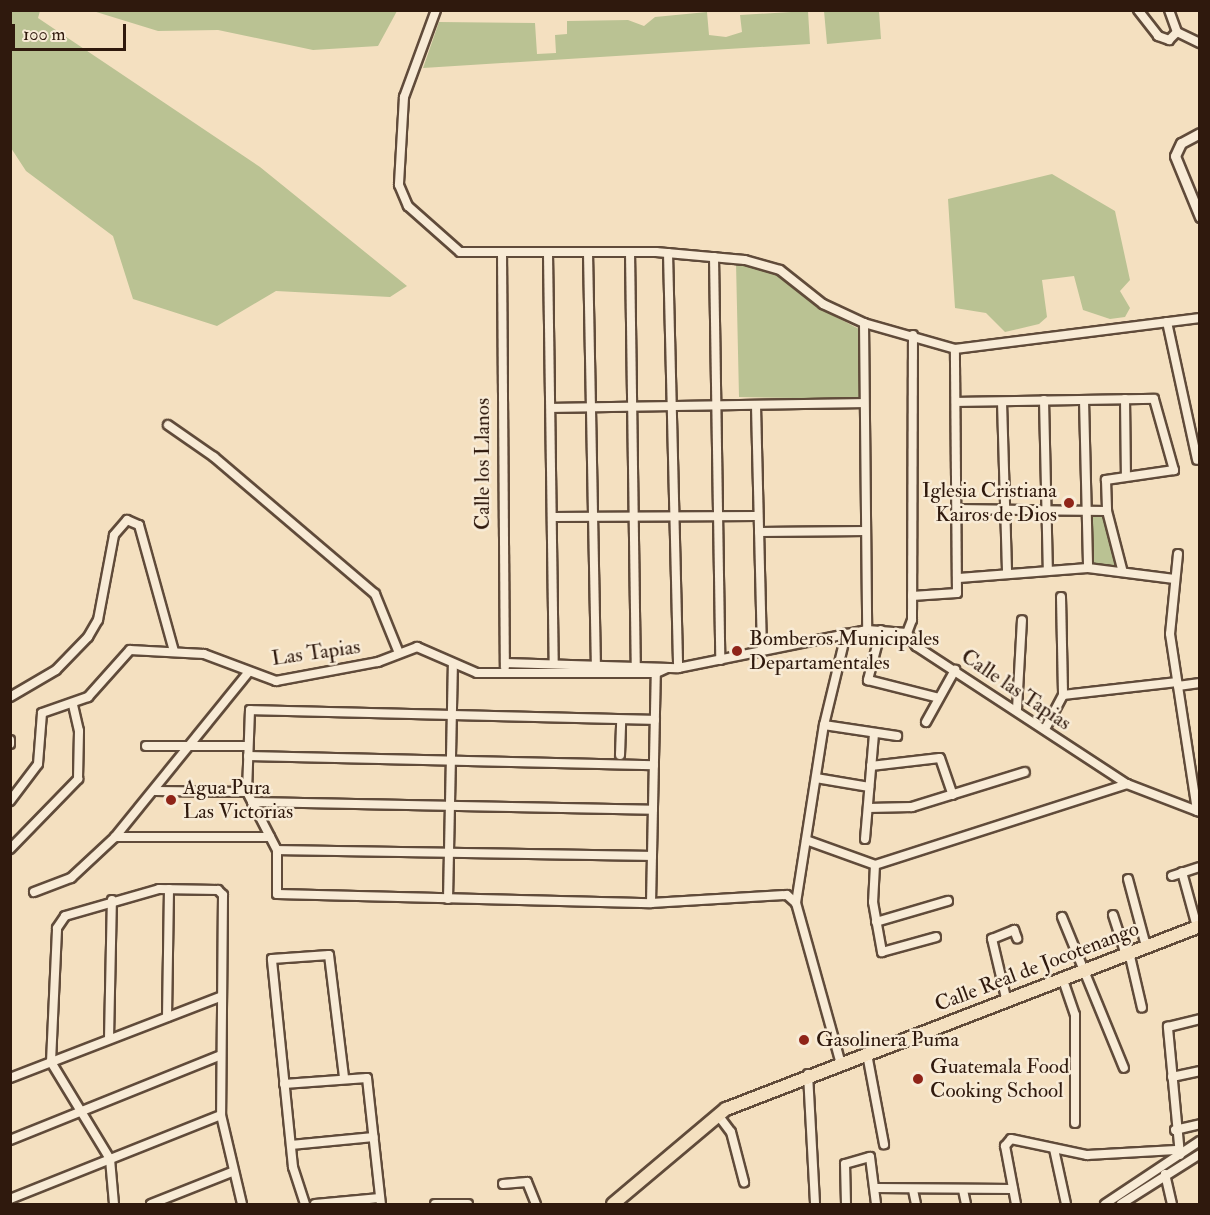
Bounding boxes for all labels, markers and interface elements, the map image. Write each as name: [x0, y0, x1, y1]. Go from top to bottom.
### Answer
scale bar: [15, 12, 129, 50]
text: 100 m: [23, 23, 66, 46]
street label: Calle los Llanos: [470, 398, 496, 530]
place label: Iglesia Cristiana Kairos de Dios: [922, 478, 1057, 528]
marker: Iglesia Cristiana Kairos de Dios: [1062, 496, 1076, 510]
place label: Bomberos Municipales Departamentales: [749, 626, 939, 676]
street label: Las Tapias: [270, 634, 362, 672]
marker: Bomberos Municipales Departamentales: [730, 644, 744, 658]
street label: Calle las Tapias: [956, 644, 1076, 736]
place label: Agua Pura Las Victorias: [183, 775, 293, 825]
marker: Agua Pura Las Victorias: [164, 793, 178, 807]
street label: Calle Real de Jocotenango: [931, 916, 1143, 1018]
place label: Gasolinera Puma: [816, 1027, 959, 1053]
marker: Gasolinera Puma: [797, 1033, 811, 1047]
place label: Guatemala Food Cooking School: [930, 1054, 1069, 1104]
marker: Guatemala Food Cooking School: [911, 1072, 925, 1086]

